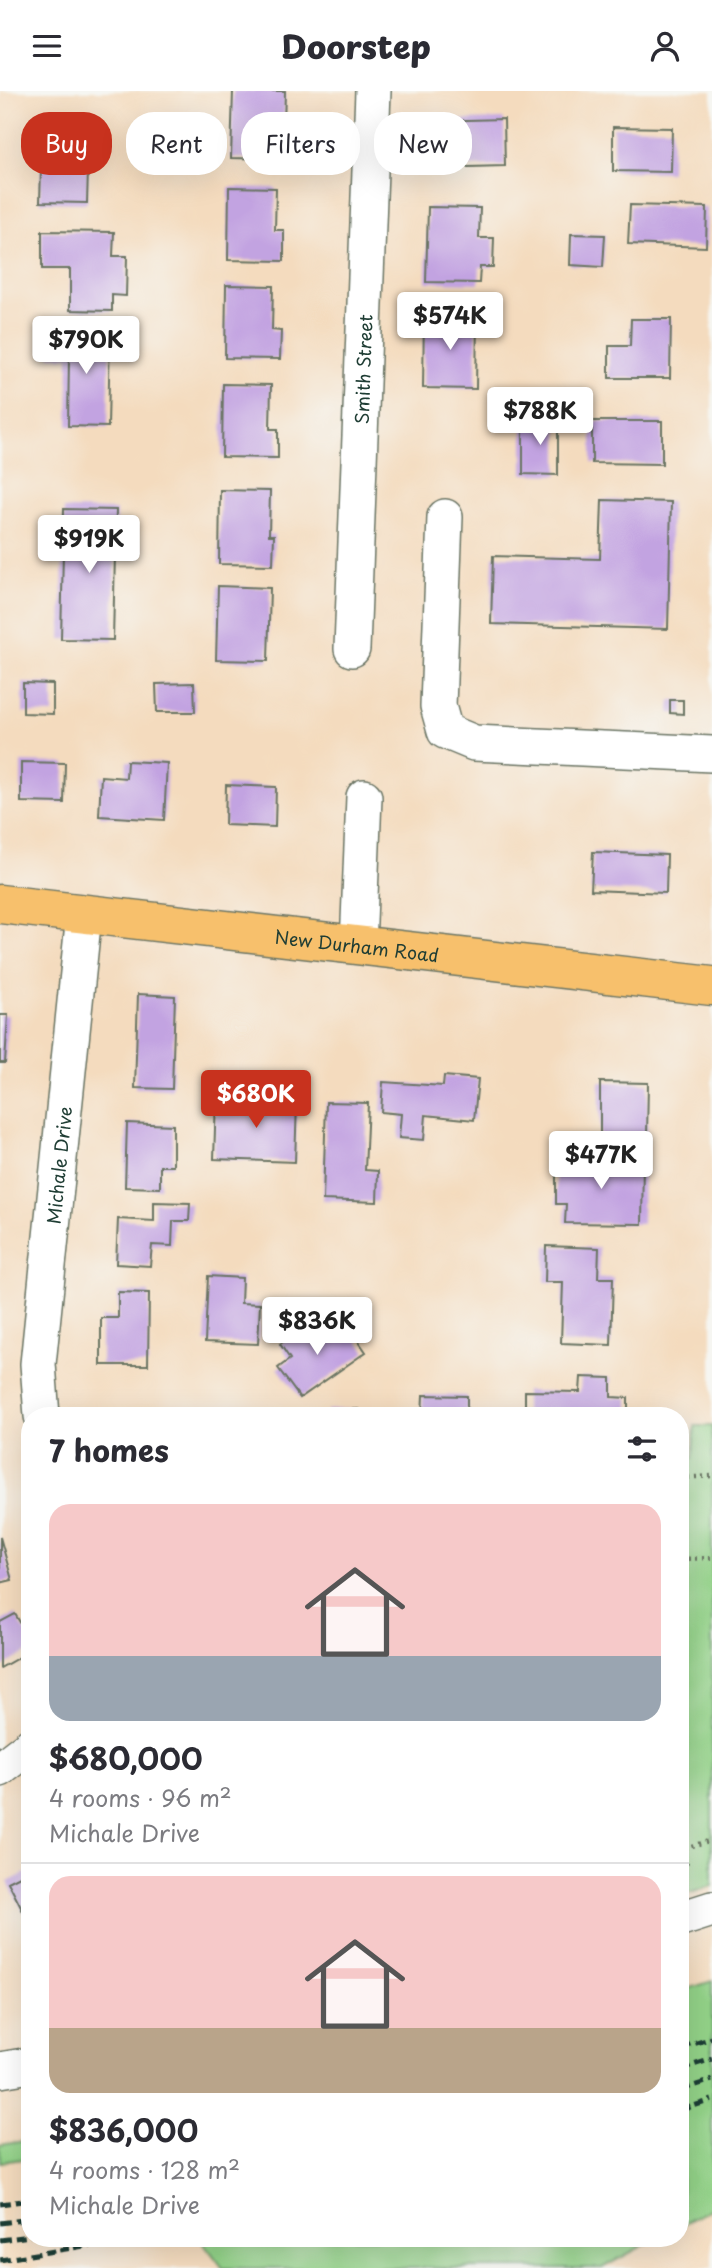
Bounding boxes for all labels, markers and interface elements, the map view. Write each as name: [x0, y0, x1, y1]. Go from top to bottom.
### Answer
text: Doorstep: [281, 22, 431, 70]
icon: menu: [28, 27, 66, 65]
icon: person: [646, 27, 684, 65]
chip: Buy: [21, 112, 112, 175]
chip: Rent: [126, 112, 227, 175]
chip: Filters: [241, 112, 360, 175]
chip: New: [374, 112, 472, 175]
pin: $574K: [401, 293, 499, 352]
text: $574K: [413, 297, 487, 332]
street label: Smith Street: [347, 314, 378, 425]
pin: $790K: [37, 317, 135, 376]
text: $790K: [48, 321, 124, 356]
pin: $788K: [491, 387, 589, 447]
text: $788K: [503, 392, 577, 427]
pin: $919K: [40, 515, 138, 575]
text: $919K: [54, 520, 124, 555]
street label: New Durham Road: [273, 922, 440, 968]
pin: $680K: [207, 1070, 305, 1130]
text: $680K: [217, 1075, 295, 1110]
street label: Michale Drive: [39, 1105, 78, 1225]
pin: $477K: [552, 1131, 650, 1191]
text: $477K: [565, 1136, 637, 1171]
pin: $836K: [268, 1297, 366, 1357]
text: $836K: [278, 1302, 356, 1337]
text: 7 homes: [49, 1427, 169, 1472]
icon: filters: [623, 1430, 661, 1468]
icon: home: [292, 1549, 418, 1675]
text: $680,000: [49, 1735, 203, 1780]
text: 4 rooms · 96 m²: [49, 1780, 232, 1815]
text: Michale Drive: [49, 1815, 200, 1850]
icon: home: [292, 1921, 418, 2047]
text: $836,000: [49, 2107, 198, 2152]
text: 4 rooms · 128 m²: [49, 2152, 240, 2187]
text: Michale Drive: [49, 2187, 200, 2222]

